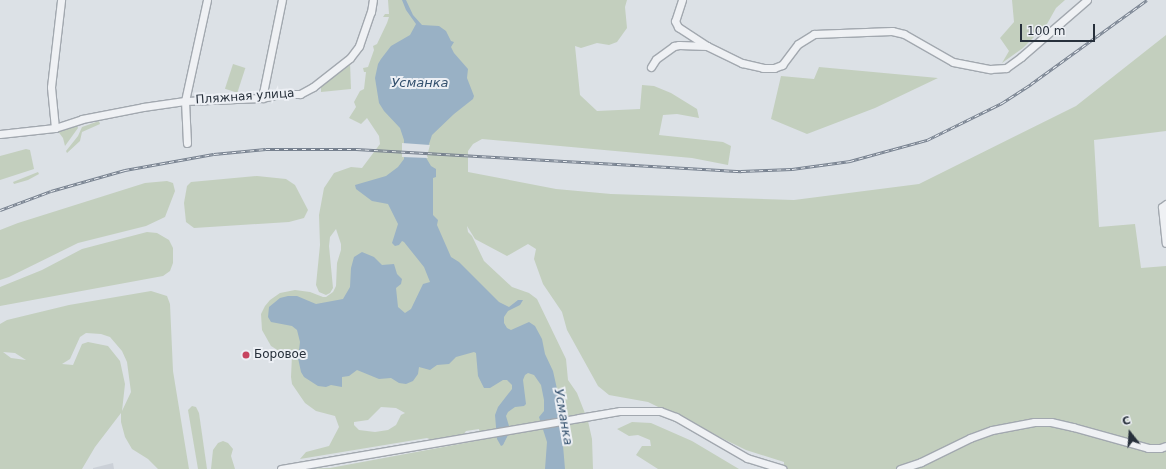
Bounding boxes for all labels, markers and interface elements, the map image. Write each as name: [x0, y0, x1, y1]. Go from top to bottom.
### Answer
scale bar: [1022, 16, 1097, 42]
text: 100 m: [1027, 24, 1065, 38]
water label: Усманка: [391, 75, 449, 91]
street label: Пляжная улица: [195, 86, 295, 108]
place label: Боровое: [254, 348, 306, 362]
marker: Боровое: [241, 350, 251, 360]
water label: Усманка: [550, 387, 576, 447]
north arrow: [1110, 413, 1150, 453]
text: С: [1121, 414, 1132, 428]

